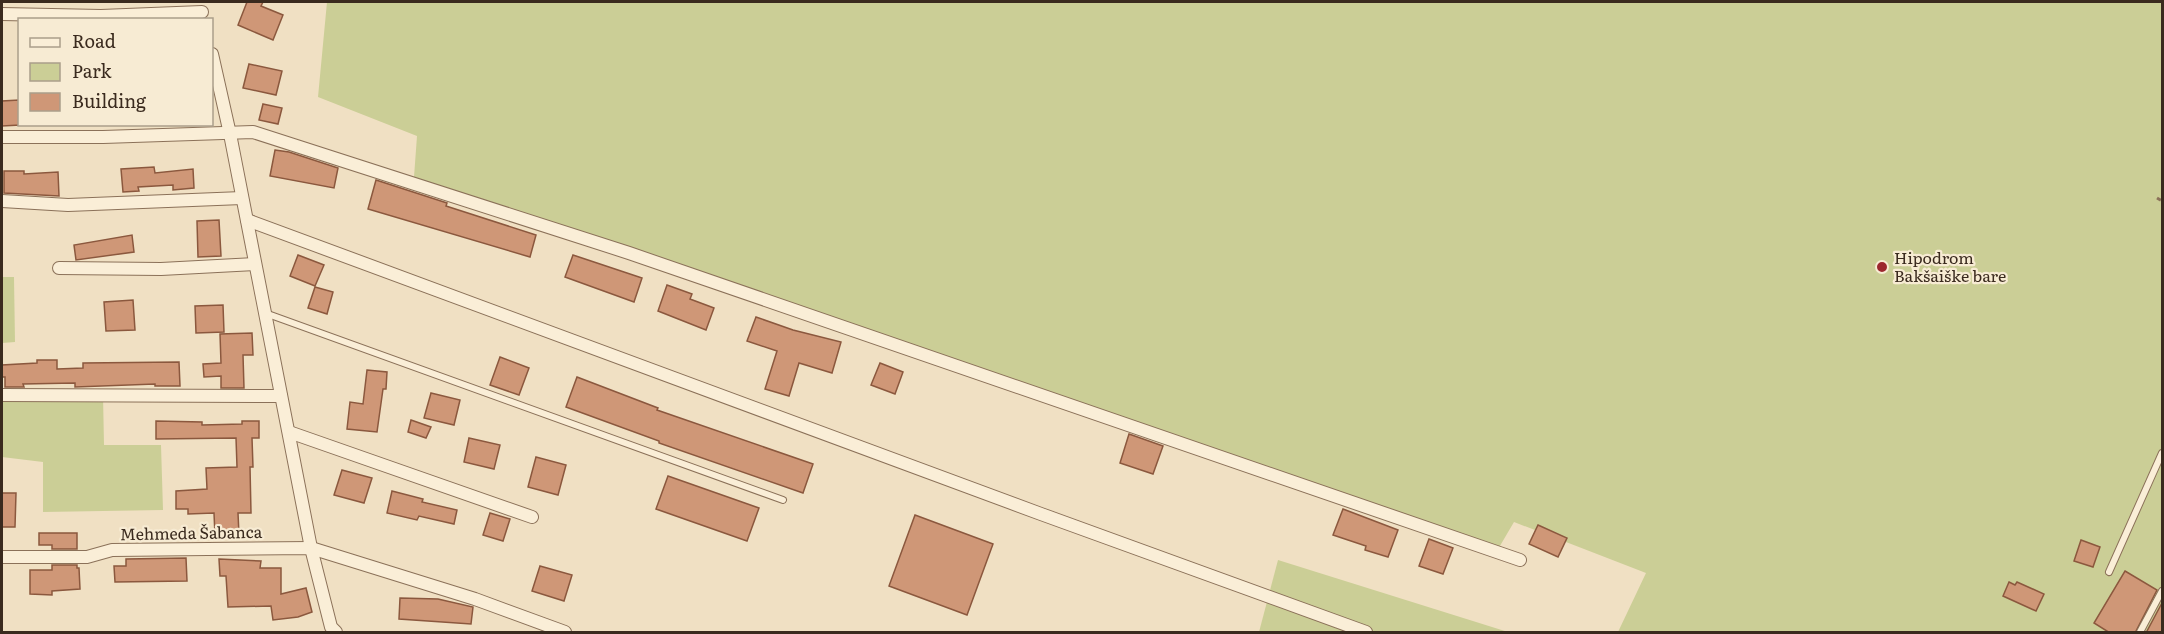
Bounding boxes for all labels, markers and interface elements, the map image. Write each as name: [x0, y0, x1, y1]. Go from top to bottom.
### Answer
legend: [18, 18, 213, 126]
text: Road: [72, 27, 116, 54]
text: Park: [72, 57, 113, 84]
text: Building: [72, 87, 147, 114]
place label: Hipodrom Bakšaiške bare: [1894, 245, 2006, 287]
marker: Hipodrom Bakšaiške bare: [1875, 260, 1889, 274]
street label: Mehmeda Šabanca: [120, 519, 263, 545]

